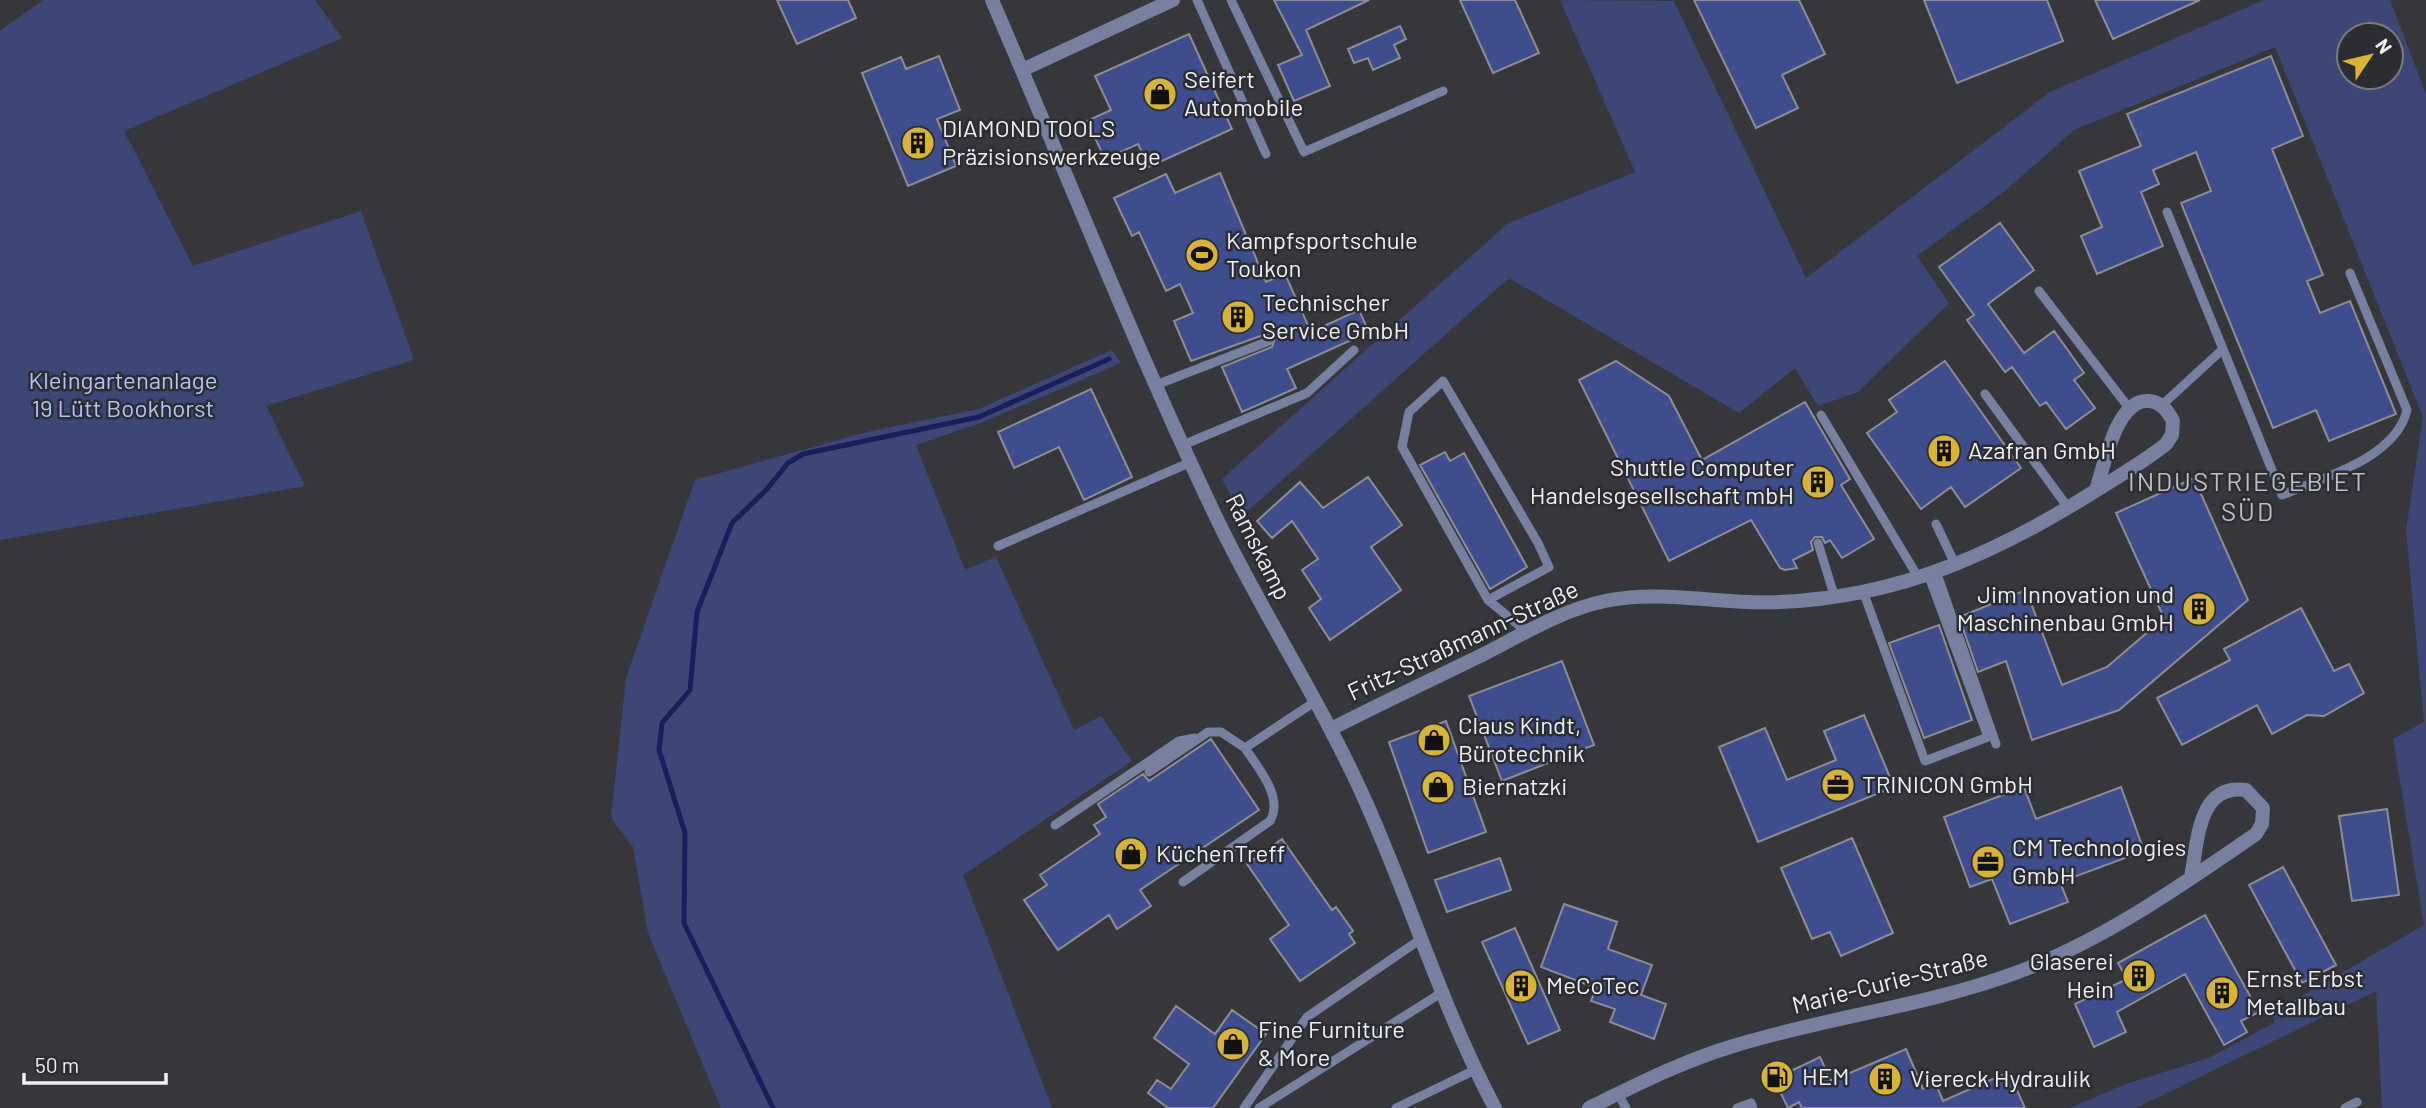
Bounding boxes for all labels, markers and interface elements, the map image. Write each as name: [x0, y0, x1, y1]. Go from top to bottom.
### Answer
north arrow: [2335, 21, 2405, 91]
text: N: [2371, 34, 2397, 58]
place label: Seifert Automobile: [1184, 64, 1303, 121]
shop icon: Seifert Automobile: [1141, 75, 1179, 113]
place label: DIAMOND TOOLS Präzisionswerkzeuge: [942, 113, 1161, 170]
building icon: DIAMOND TOOLS Präzisionswerkzeuge: [899, 124, 937, 162]
place label: Kampfsportschule Toukon: [1226, 225, 1418, 282]
sports icon: Kampfsportschule Toukon: [1183, 236, 1221, 274]
place label: Technischer Service GmbH: [1262, 287, 1409, 344]
building icon: Technischer Service GmbH: [1219, 298, 1257, 336]
park label: Kleingartenanlage 19 Lütt Bookhorst: [29, 365, 217, 422]
building icon: Azafran GmbH: [1925, 432, 1963, 470]
place label: Azafran GmbH: [1968, 435, 2116, 464]
place label: Shuttle Computer Handelsgesellschaft mbH: [1530, 452, 1794, 509]
building icon: Shuttle Computer Handelsgesellschaft mbH: [1799, 463, 1837, 501]
district label: INDUSTRIEGEBIET SÜD: [2128, 465, 2368, 526]
street label: Ramskamp: [1220, 488, 1298, 604]
street label: Fritz-Straßmann-Straße: [1342, 573, 1582, 706]
place label: Jim Innovation und Maschinenbau GmbH: [1957, 579, 2174, 636]
building icon: Jim Innovation und Maschinenbau GmbH: [2180, 590, 2218, 628]
place label: Claus Kindt, Bürotechnik: [1458, 710, 1585, 767]
shop icon: Claus Kindt, Bürotechnik: [1415, 721, 1453, 759]
office icon: TRINICON GmbH: [1819, 766, 1857, 804]
shop icon: Biernatzki: [1419, 768, 1457, 806]
place label: TRINICON GmbH: [1862, 769, 2033, 798]
place label: Biernatzki: [1462, 771, 1567, 800]
place label: CM Technologies GmbH: [2012, 832, 2186, 889]
shop icon: KüchenTreff: [1112, 835, 1150, 873]
place label: KüchenTreff: [1156, 838, 1285, 867]
office icon: CM Technologies GmbH: [1969, 843, 2007, 881]
street label: Marie-Curie-Straße: [1789, 942, 1991, 1019]
place label: Glaserei Hein: [2030, 946, 2114, 1003]
building icon: Glaserei Hein: [2120, 957, 2158, 995]
place label: Ernst Erbst Metallbau: [2246, 963, 2364, 1020]
building icon: MeCoTec: [1502, 967, 1540, 1005]
place label: MeCoTec: [1546, 970, 1640, 999]
building icon: Ernst Erbst Metallbau: [2203, 974, 2241, 1012]
place label: Fine Furniture & More: [1258, 1014, 1405, 1071]
shop icon: Fine Furniture & More: [1214, 1025, 1252, 1063]
scale bar: [24, 1042, 166, 1086]
text: 50 m: [35, 1052, 79, 1077]
fuel station icon: HEM: [1758, 1058, 1796, 1096]
building icon: Viereck Hydraulik: [1866, 1060, 1904, 1098]
place label: HEM: [1802, 1061, 1849, 1090]
place label: Viereck Hydraulik: [1910, 1063, 2091, 1092]

